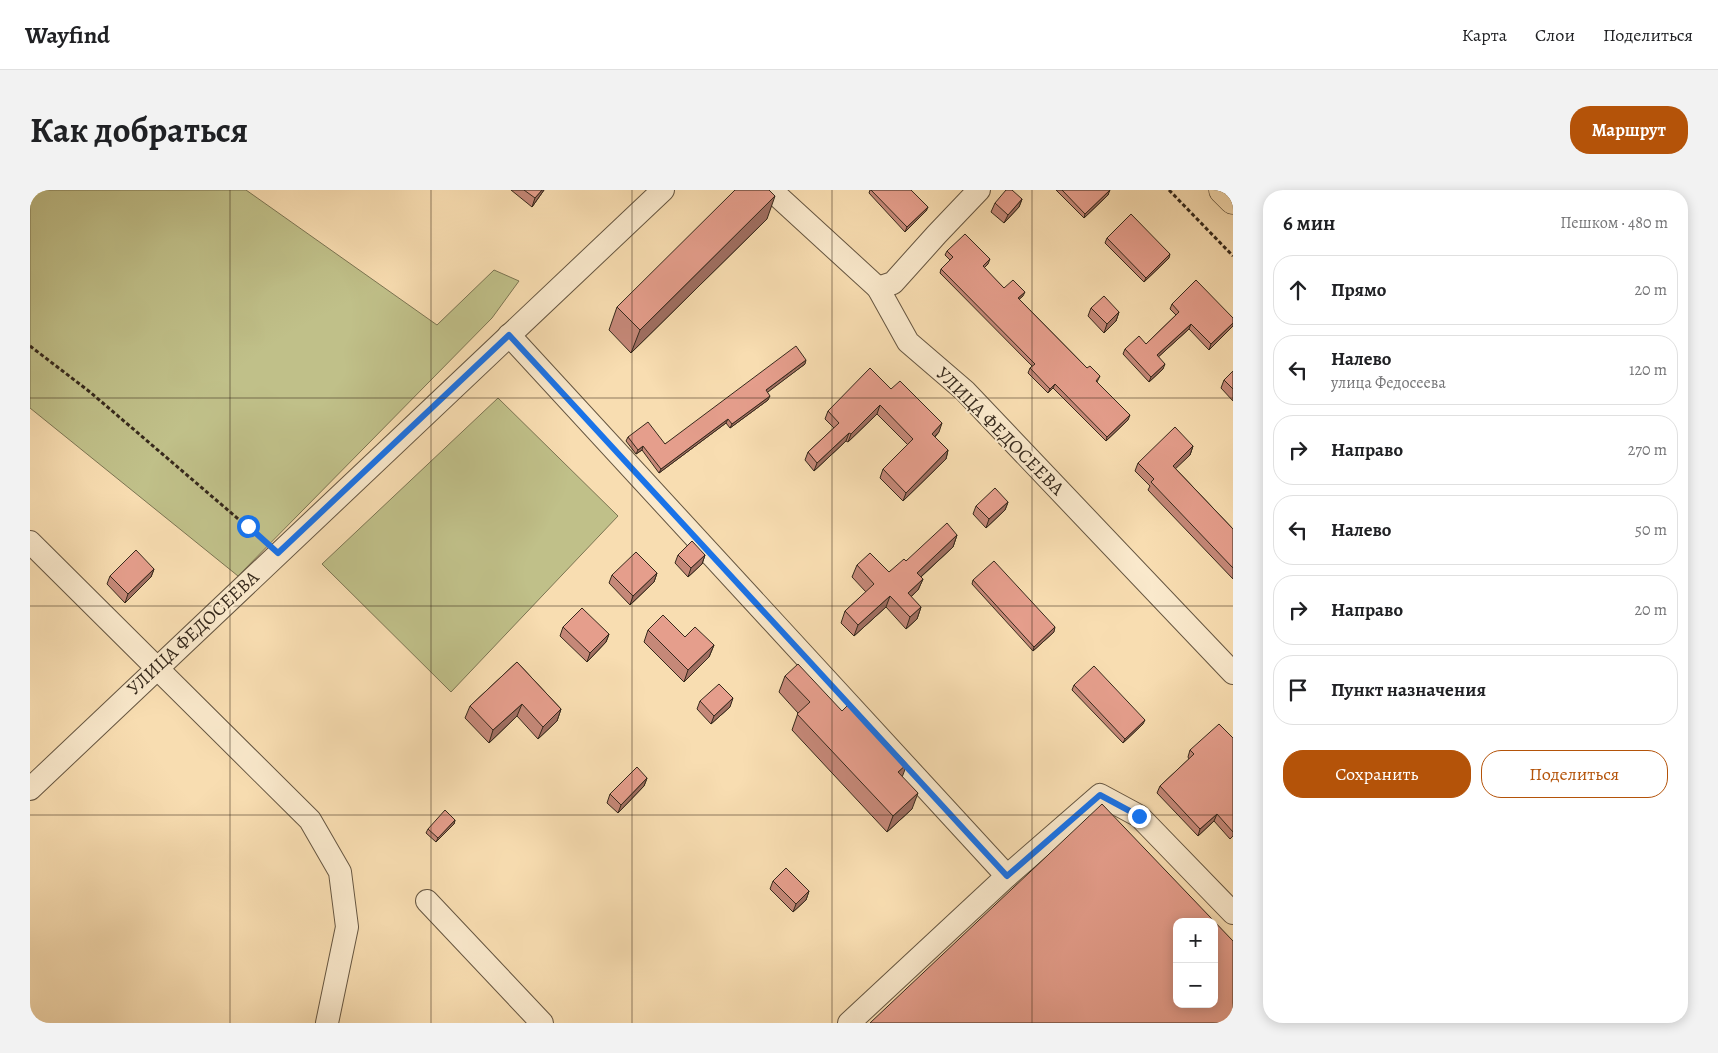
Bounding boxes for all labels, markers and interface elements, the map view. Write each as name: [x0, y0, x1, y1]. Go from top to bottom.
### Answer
text: Wayfind: [25, 19, 110, 51]
text: Карта: [1462, 23, 1507, 47]
text: Слои: [1535, 23, 1575, 47]
text: Поделиться: [1603, 23, 1693, 47]
text: Как добраться: [30, 106, 248, 154]
button: Маршрут: [1570, 106, 1688, 154]
text: 6 мин: [1283, 209, 1335, 237]
text: Пешком · 480 m: [1560, 212, 1668, 234]
icon: ahead: [1284, 276, 1312, 304]
text: Прямо: [1331, 277, 1386, 303]
text: 20 m: [1634, 279, 1667, 301]
text: Налево: [1331, 346, 1391, 372]
icon: left: [1284, 356, 1312, 384]
text: 120 m: [1629, 359, 1667, 381]
street label: УЛИЦА ФЕДОСЕЕВА: [930, 361, 1071, 502]
text: улица Федосеева: [1331, 372, 1446, 394]
icon: right: [1284, 436, 1312, 464]
text: Направо: [1331, 437, 1403, 463]
text: 270 m: [1628, 439, 1667, 461]
route start: [237, 515, 260, 538]
icon: left: [1284, 516, 1312, 544]
text: Налево: [1331, 517, 1391, 543]
text: 50 m: [1635, 519, 1667, 541]
street label: УЛИЦА ФЕДОСЕЕВА: [121, 564, 265, 701]
icon: right: [1284, 596, 1312, 624]
text: Направо: [1331, 597, 1403, 623]
text: 20 m: [1634, 599, 1667, 621]
icon: arrive: [1284, 676, 1312, 704]
text: Пункт назначения: [1331, 677, 1486, 703]
button: Сохранить: [1283, 750, 1471, 798]
button: Поделиться: [1481, 750, 1668, 798]
route end: [1128, 805, 1151, 828]
map controls: [1173, 918, 1218, 1008]
button: +: [1173, 918, 1218, 963]
button: −: [1173, 963, 1218, 1008]

